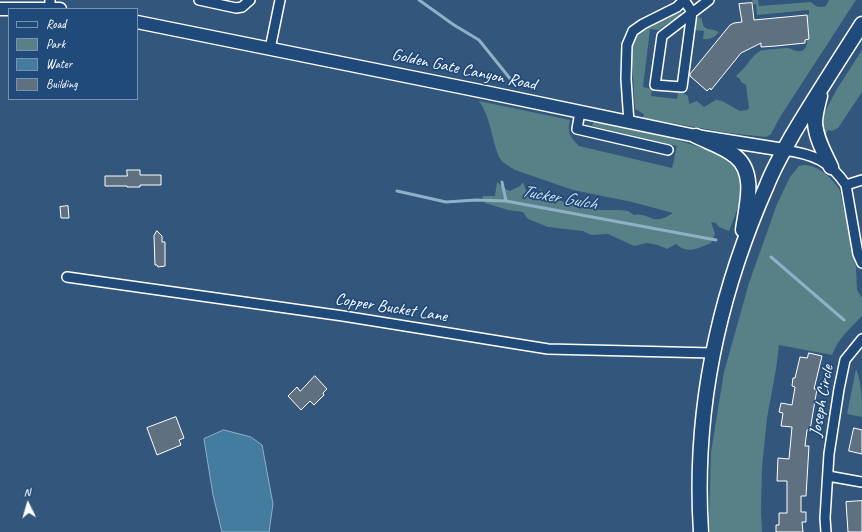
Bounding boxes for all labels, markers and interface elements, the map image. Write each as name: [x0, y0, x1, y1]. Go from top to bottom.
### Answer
legend: [8, 8, 138, 100]
text: Road: [46, 16, 66, 32]
text: Park: [46, 36, 65, 52]
street label: Golden Gate Canyon Road: [390, 45, 538, 95]
text: Water: [46, 56, 72, 72]
text: Building: [46, 76, 78, 92]
water label: Tucker Gulch: [520, 181, 598, 215]
street label: Copper Bucket Lane: [334, 289, 448, 327]
street label: Joseph Circle: [806, 364, 838, 438]
north arrow: [8, 484, 48, 524]
text: N: [23, 485, 31, 499]

